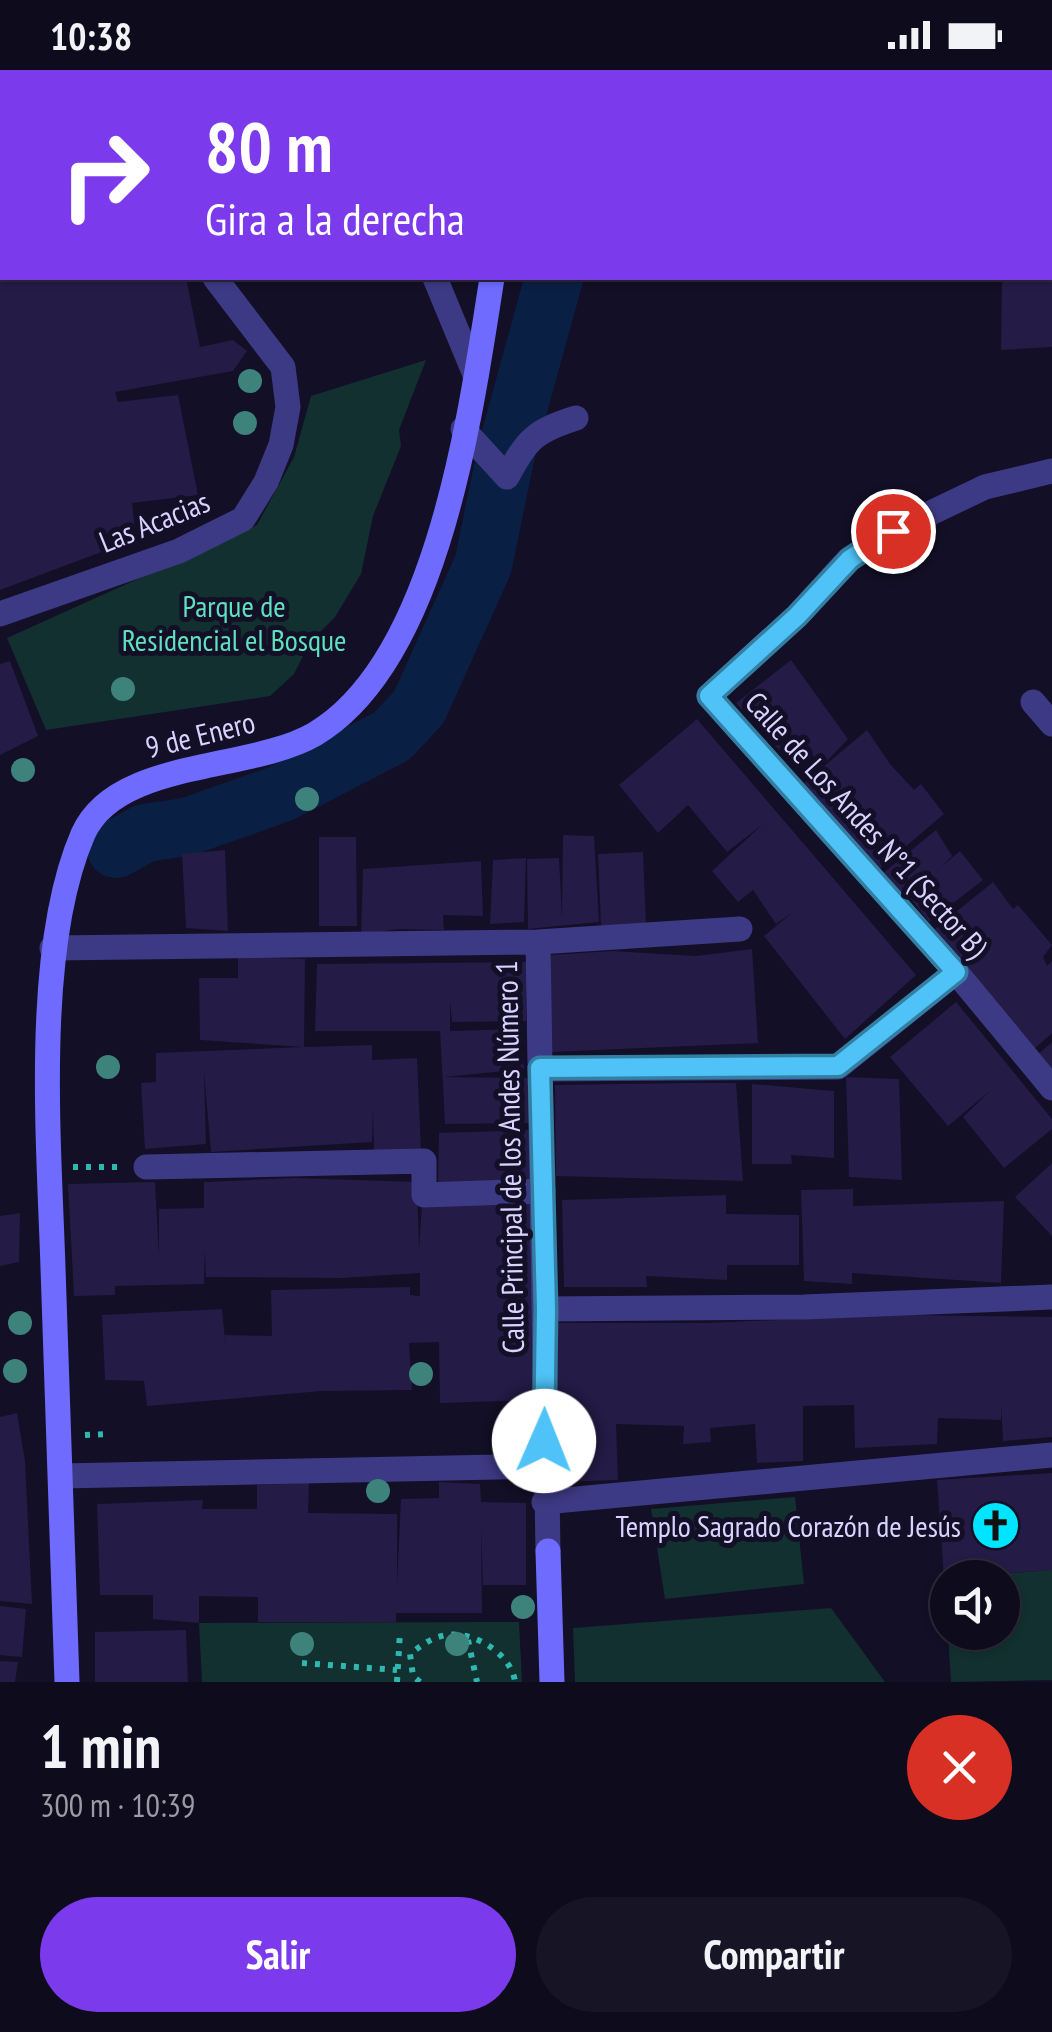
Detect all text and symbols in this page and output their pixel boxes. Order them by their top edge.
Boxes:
text: 10:38 [50,11,132,60]
text: 80 m [205,101,333,191]
icon: right [40,110,170,240]
text: Gira a la derecha [205,189,465,247]
street label: Las Acacias [93,481,215,561]
pin [851,489,936,574]
icon: arrive [866,504,921,559]
park label: Parque de Residencial el Bosque [122,586,346,659]
street label: Calle de Los Andes N°1 (Sector B) [737,683,997,965]
street label: 9 de Enero [141,702,259,766]
street label: Calle Principal de los Andes Número 1 [486,960,532,1354]
position arrow [492,1389,596,1493]
church icon: Templo Sagrado Corazón de Jesús [970,1499,1022,1551]
place label: Templo Sagrado Corazón de Jesús [615,1506,961,1545]
map controls [930,1560,1020,1650]
button: sound [930,1560,1020,1650]
text: 1 min [40,1707,161,1785]
button: close [907,1715,1012,1820]
text: 300 m · 10:39 [40,1784,195,1826]
button: Salir [40,1897,516,2012]
button: Compartir [536,1897,1012,2012]

